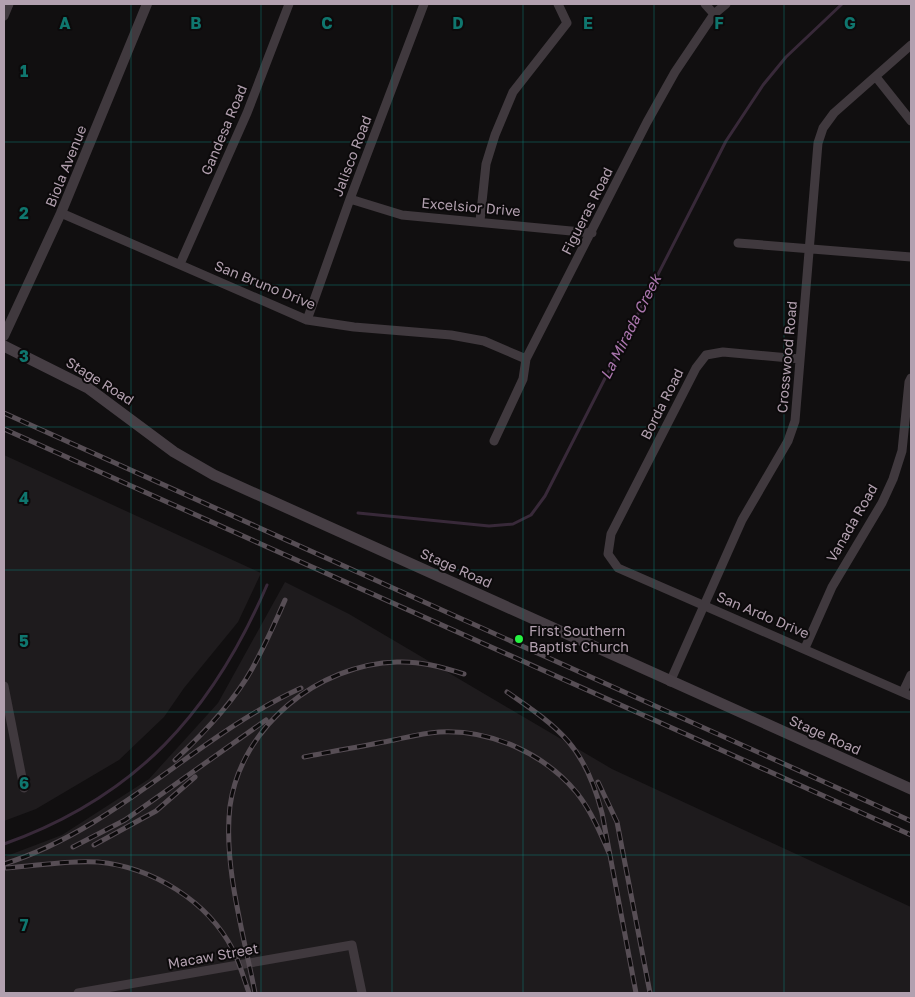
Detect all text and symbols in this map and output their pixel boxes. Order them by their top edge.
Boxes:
text: A [59,13,71,33]
text: B [190,13,202,33]
text: C [321,13,333,33]
text: D [452,13,464,33]
text: E [583,13,593,33]
text: F [714,13,724,33]
text: G [844,13,856,33]
text: 1 [20,61,28,81]
street label: Gandesa Road [197,82,250,177]
street label: Jalisco Road [328,113,375,199]
street label: Biola Avenue [41,122,90,209]
street label: Figueras Road [557,164,616,257]
street label: Excelsior Drive [421,194,521,219]
text: 2 [19,203,29,223]
street label: San Bruno Drive [212,257,318,313]
water label: La Mirada Creek [596,270,665,382]
street label: Crosswood Road [773,300,800,414]
text: 3 [19,346,29,366]
street label: Stage Road [63,353,137,408]
street label: Borda Road [636,365,687,442]
street label: Vanada Road [822,481,881,565]
text: 4 [19,488,29,508]
street label: Stage Road [418,544,495,591]
street label: San Ardo Drive [714,587,812,642]
place label: First Southern Baptist Church [529,622,629,655]
text: 5 [19,631,29,651]
marker: First Southern Baptist Church [513,633,525,645]
street label: Stage Road [787,711,864,758]
text: 6 [19,773,29,793]
text: 7 [20,915,29,935]
street label: Macaw Street [166,939,260,972]

